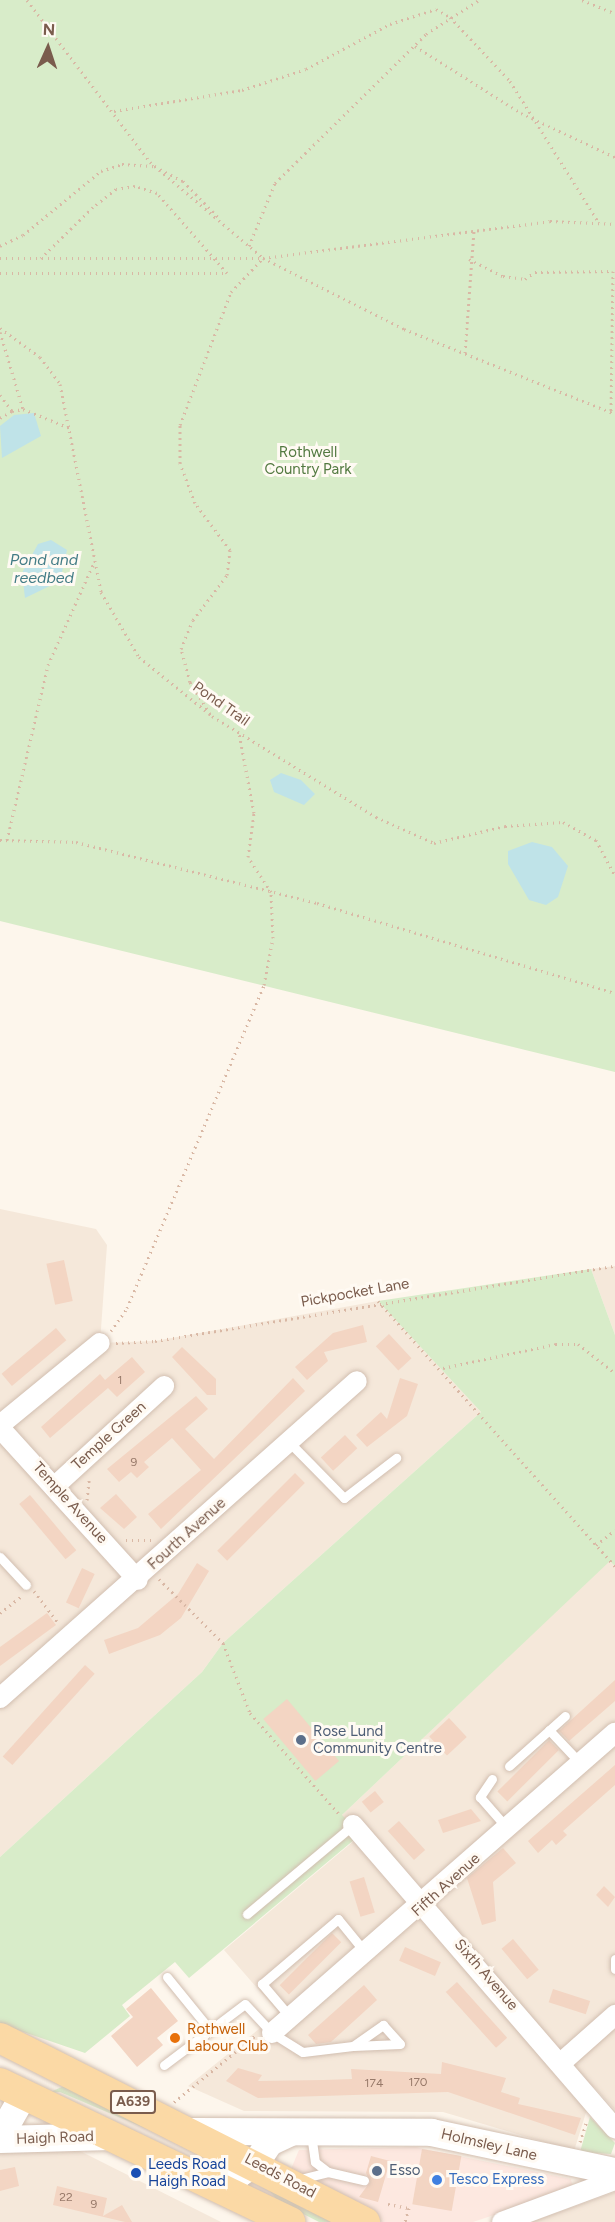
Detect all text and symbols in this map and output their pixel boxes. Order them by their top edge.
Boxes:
north arrow [18,18,78,78]
text: N [42,20,56,39]
park label: Rothwell Country Park [264,443,352,478]
water label: Pond and reedbed [10,550,78,588]
street label: Pond Trail [189,678,253,730]
street label: Pickpocket Lane [299,1275,411,1311]
house number: 1 [118,1374,122,1388]
street label: Temple Green [68,1398,150,1474]
house number: 9 [131,1456,137,1470]
street label: Temple Avenue [29,1459,111,1547]
street label: Fourth Avenue [144,1494,230,1574]
place label: Rose Lund Community Centre [313,1722,442,1757]
marker: Rose Lund Community Centre [294,1733,308,1747]
street label: Fifth Avenue [408,1850,484,1920]
street label: Sixth Avenue [450,1936,522,2014]
place label: Rothwell Labour Club [187,2020,268,2055]
marker: Rothwell Labour Club [168,2031,182,2045]
house number: 170 [408,2076,428,2090]
house number: 174 [365,2077,383,2091]
road number: A639 [109,2091,157,2113]
street label: Holmsley Lane [439,2125,539,2165]
street label: Haigh Road [16,2128,94,2148]
street label: Leeds Road [241,2150,319,2202]
place label: Leeds Road Haigh Road [148,2155,226,2190]
place label: Esso [389,2162,421,2180]
marker: Esso [370,2164,384,2178]
marker: Leeds Road Haigh Road [129,2166,143,2180]
place label: Tesco Express [449,2171,544,2189]
marker: Tesco Express [430,2173,444,2187]
house number: 22 [59,2191,73,2205]
house number: 9 [91,2198,97,2212]

